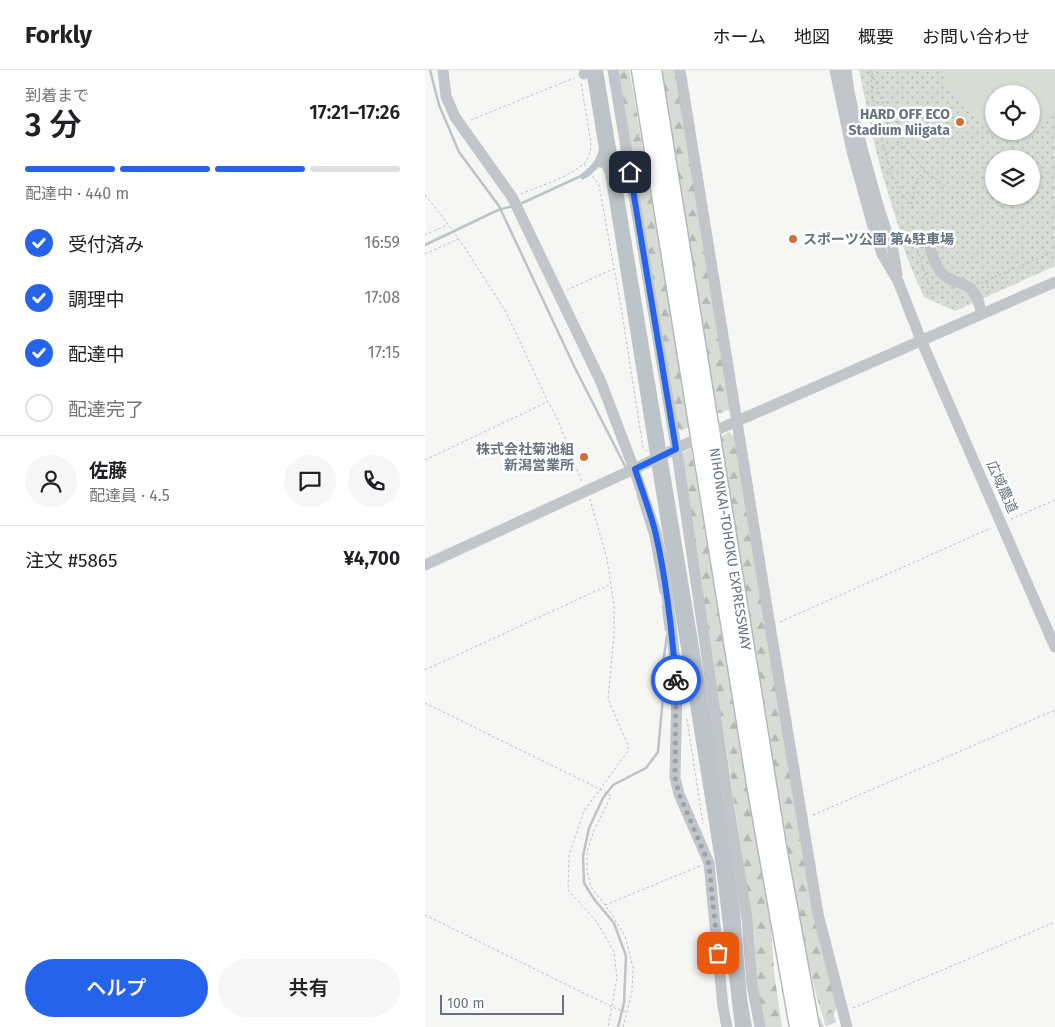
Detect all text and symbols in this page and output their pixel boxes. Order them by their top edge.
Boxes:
text: Forkly [25,21,92,49]
text: ホーム [713,26,766,48]
text: 地図 [794,26,830,48]
text: 概要 [858,26,894,48]
text: お問い合わせ [922,26,1030,48]
map controls [985,85,1040,205]
button: locate [985,85,1040,140]
text: 到着まで [25,86,89,105]
text: 17:21–17:26 [309,101,400,124]
text: 3 分 [25,106,81,144]
place label: HARD OFF ECO Stadium Niigata [848,106,950,139]
marker: HARD OFF ECO Stadium Niigata [954,116,966,128]
button: layers [985,150,1040,205]
pin [609,151,651,193]
icon: home [616,158,644,186]
text: 配達中 · 440 m [25,184,129,203]
icon: check [25,229,53,257]
place label: スポーツ公園 第4駐車場 [803,231,954,248]
text: 受付済み [68,233,144,256]
text: 16:59 [364,233,400,252]
marker: スポーツ公園 第4駐車場 [787,233,799,245]
icon: check [25,284,53,312]
text: 調理中 [68,288,125,311]
text: 17:08 [364,288,400,307]
icon: check [25,339,53,367]
text: 配達中 [68,343,125,366]
text: 17:15 [368,343,400,362]
text: 配達完了 [68,398,144,421]
place label: 株式会社菊池組 新潟営業所 [476,441,574,474]
street label: NIHONKAI-TOHOKU EXPRESSWAY [706,446,754,652]
marker: 株式会社菊池組 新潟営業所 [578,451,590,463]
button: person [25,455,77,507]
button: chat [284,455,336,507]
button: phone [348,455,400,507]
street label: 広域農道 [983,458,1021,516]
text: 佐藤 [89,459,127,482]
text: 配達員 · 4.5 [89,486,170,505]
text: ¥4,700 [343,547,400,570]
text: 注文 #5865 [25,549,117,572]
courier [651,655,701,705]
icon: bike [662,666,690,694]
pin [697,932,739,974]
icon: bag [704,939,732,967]
button: ヘルプ [25,959,208,1017]
button: 共有 [218,959,400,1017]
scale bar [440,992,564,1015]
text: 100 m [447,995,484,1012]

